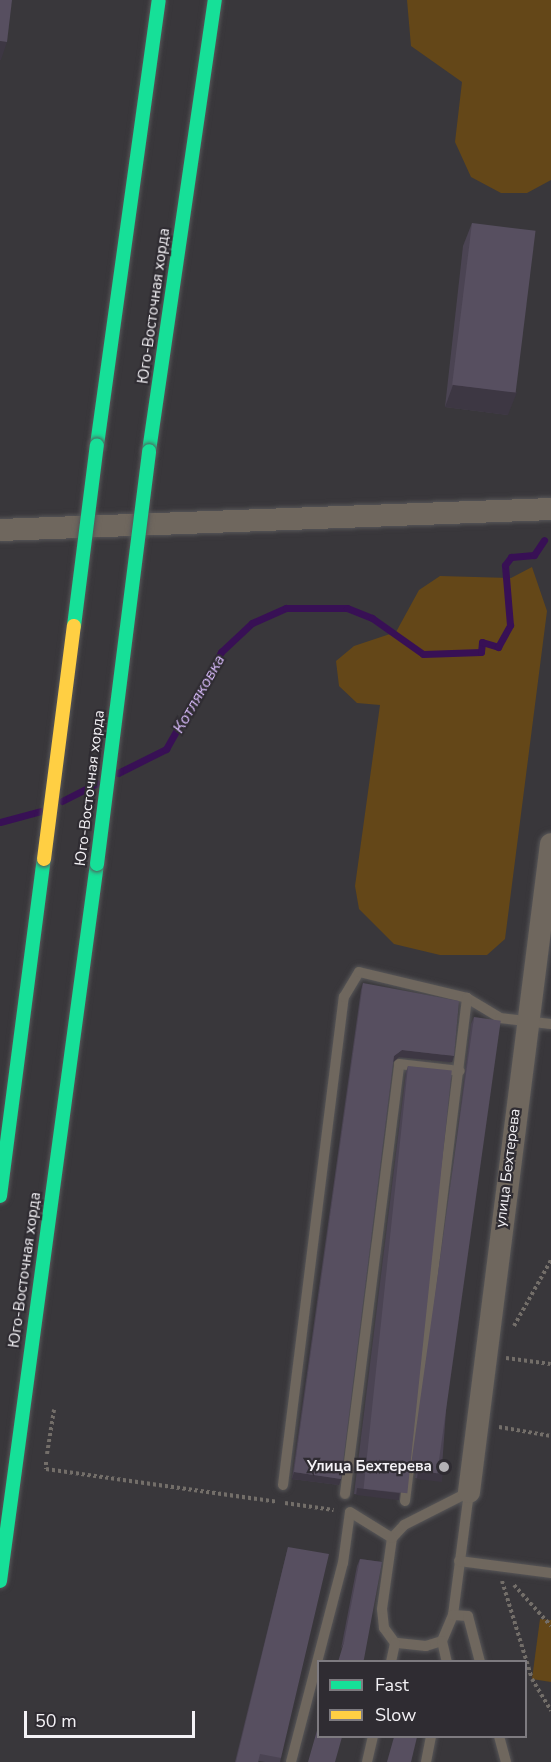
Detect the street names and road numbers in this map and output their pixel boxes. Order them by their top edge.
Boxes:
street label: Юго-Восточная хорда [134,227,174,385]
street label: Юго-Восточная хорда [72,709,108,867]
street label: улица Бехтерева [492,1108,524,1228]
street label: Юго-Восточная хорда [5,1191,45,1349]

